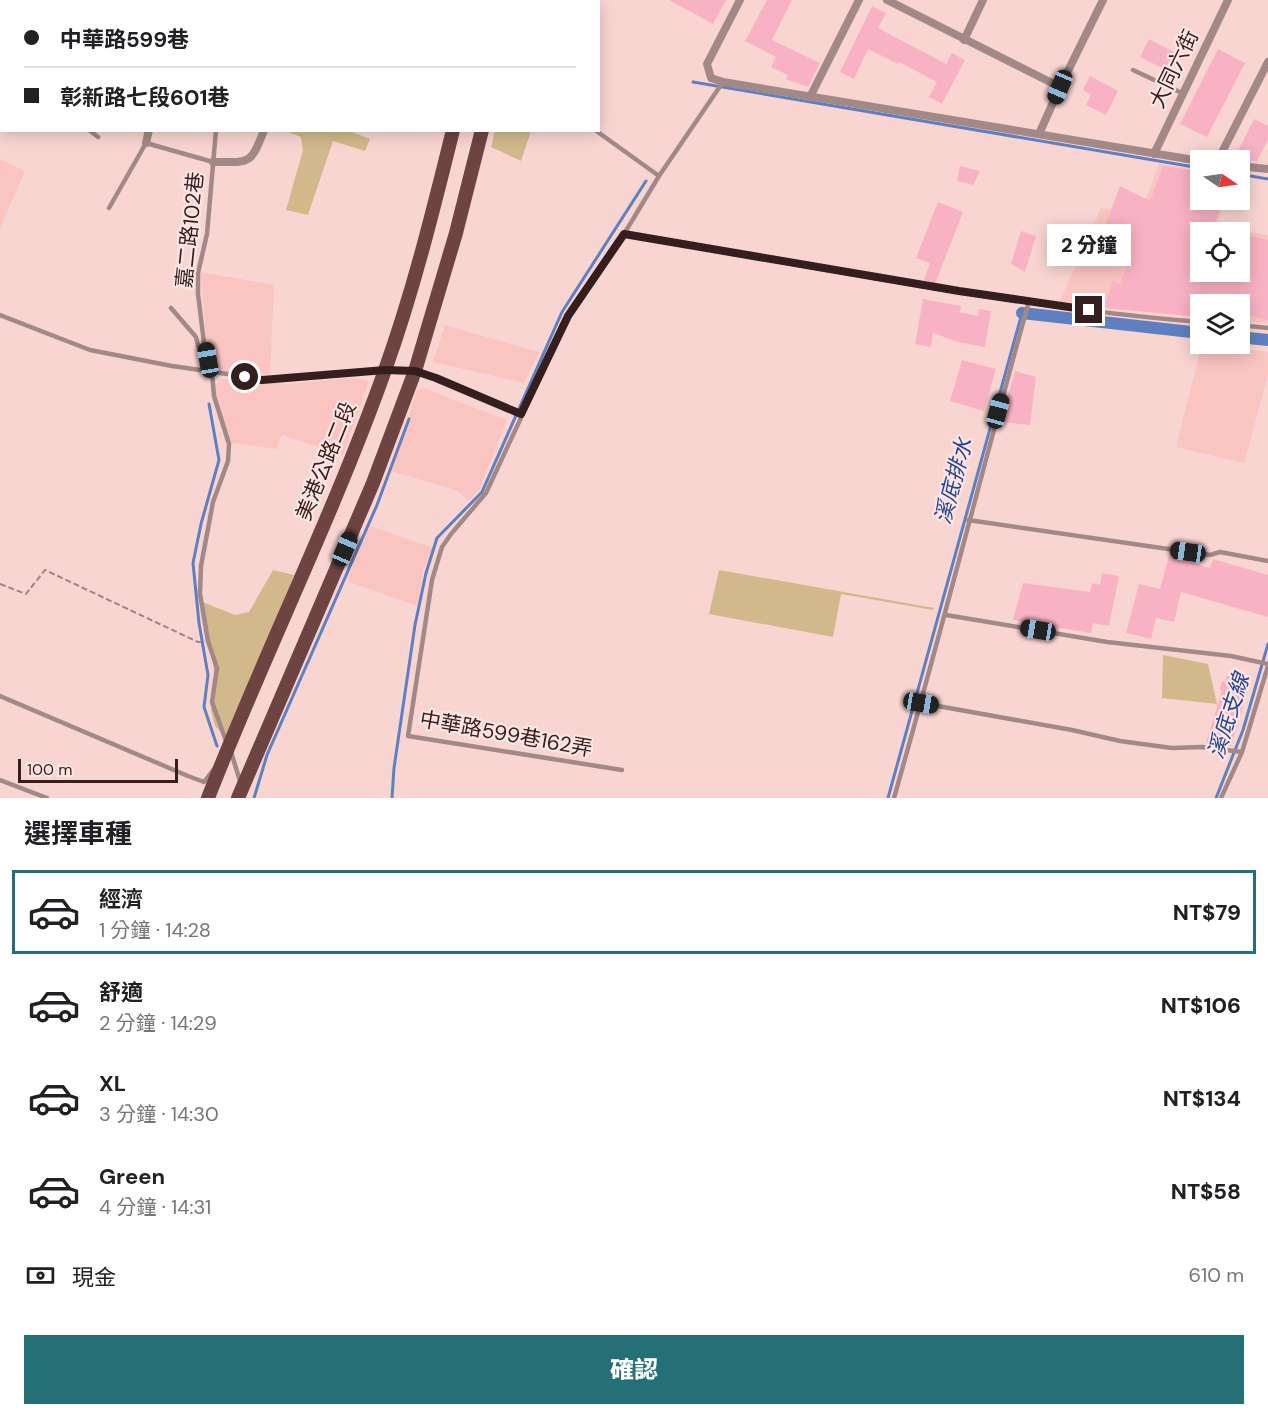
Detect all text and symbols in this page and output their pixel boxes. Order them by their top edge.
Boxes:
text: 中華路599巷 [60,25,189,54]
street label: 大同六街 [1143,25,1205,113]
car [1045,67,1075,107]
text: 彰新路七段601巷 [60,83,229,112]
north arrow [1190,150,1250,210]
map controls [1190,150,1250,354]
street label: 嘉二路102巷 [170,170,210,290]
button: locate [1190,222,1250,282]
callout: 2 分鐘 [1047,223,1131,265]
text: 2 分鐘 [1061,232,1117,258]
button: layers [1190,294,1250,354]
route end [1075,296,1102,323]
car [196,341,220,379]
route start [231,363,258,390]
car [985,391,1011,431]
street label: 美港公路二段 [289,397,363,525]
water label: 溪底排水 [928,434,979,527]
car [330,529,360,569]
car [1169,541,1207,563]
car [1019,618,1057,642]
water label: 溪底支線 [1201,667,1257,762]
car [902,691,940,715]
street label: 中華路599巷162弄 [417,705,595,763]
scale bar [18,756,178,784]
text: 100 m [27,759,72,780]
text: 選擇車種 [24,816,132,851]
icon: car [27,885,81,939]
text: 經濟 [99,885,143,914]
text: NT$79 [1173,898,1241,927]
text: 1 分鐘 · 14:28 [99,917,211,943]
icon: car [27,978,81,1032]
text: 舒適 [99,978,143,1007]
text: NT$106 [1161,991,1241,1020]
text: 2 分鐘 · 14:29 [99,1010,217,1036]
text: XL [99,1069,126,1098]
icon: car [27,1071,81,1125]
text: NT$134 [1163,1084,1241,1113]
text: 3 分鐘 · 14:30 [99,1101,219,1127]
text: Green [99,1162,165,1191]
icon: car [27,1164,81,1218]
text: NT$58 [1171,1177,1241,1206]
text: 4 分鐘 · 14:31 [99,1194,211,1220]
icon: cash [24,1259,57,1292]
text: 610 m [1188,1262,1244,1288]
text: 現金 [72,1263,116,1292]
button: 確認 [24,1335,1244,1404]

